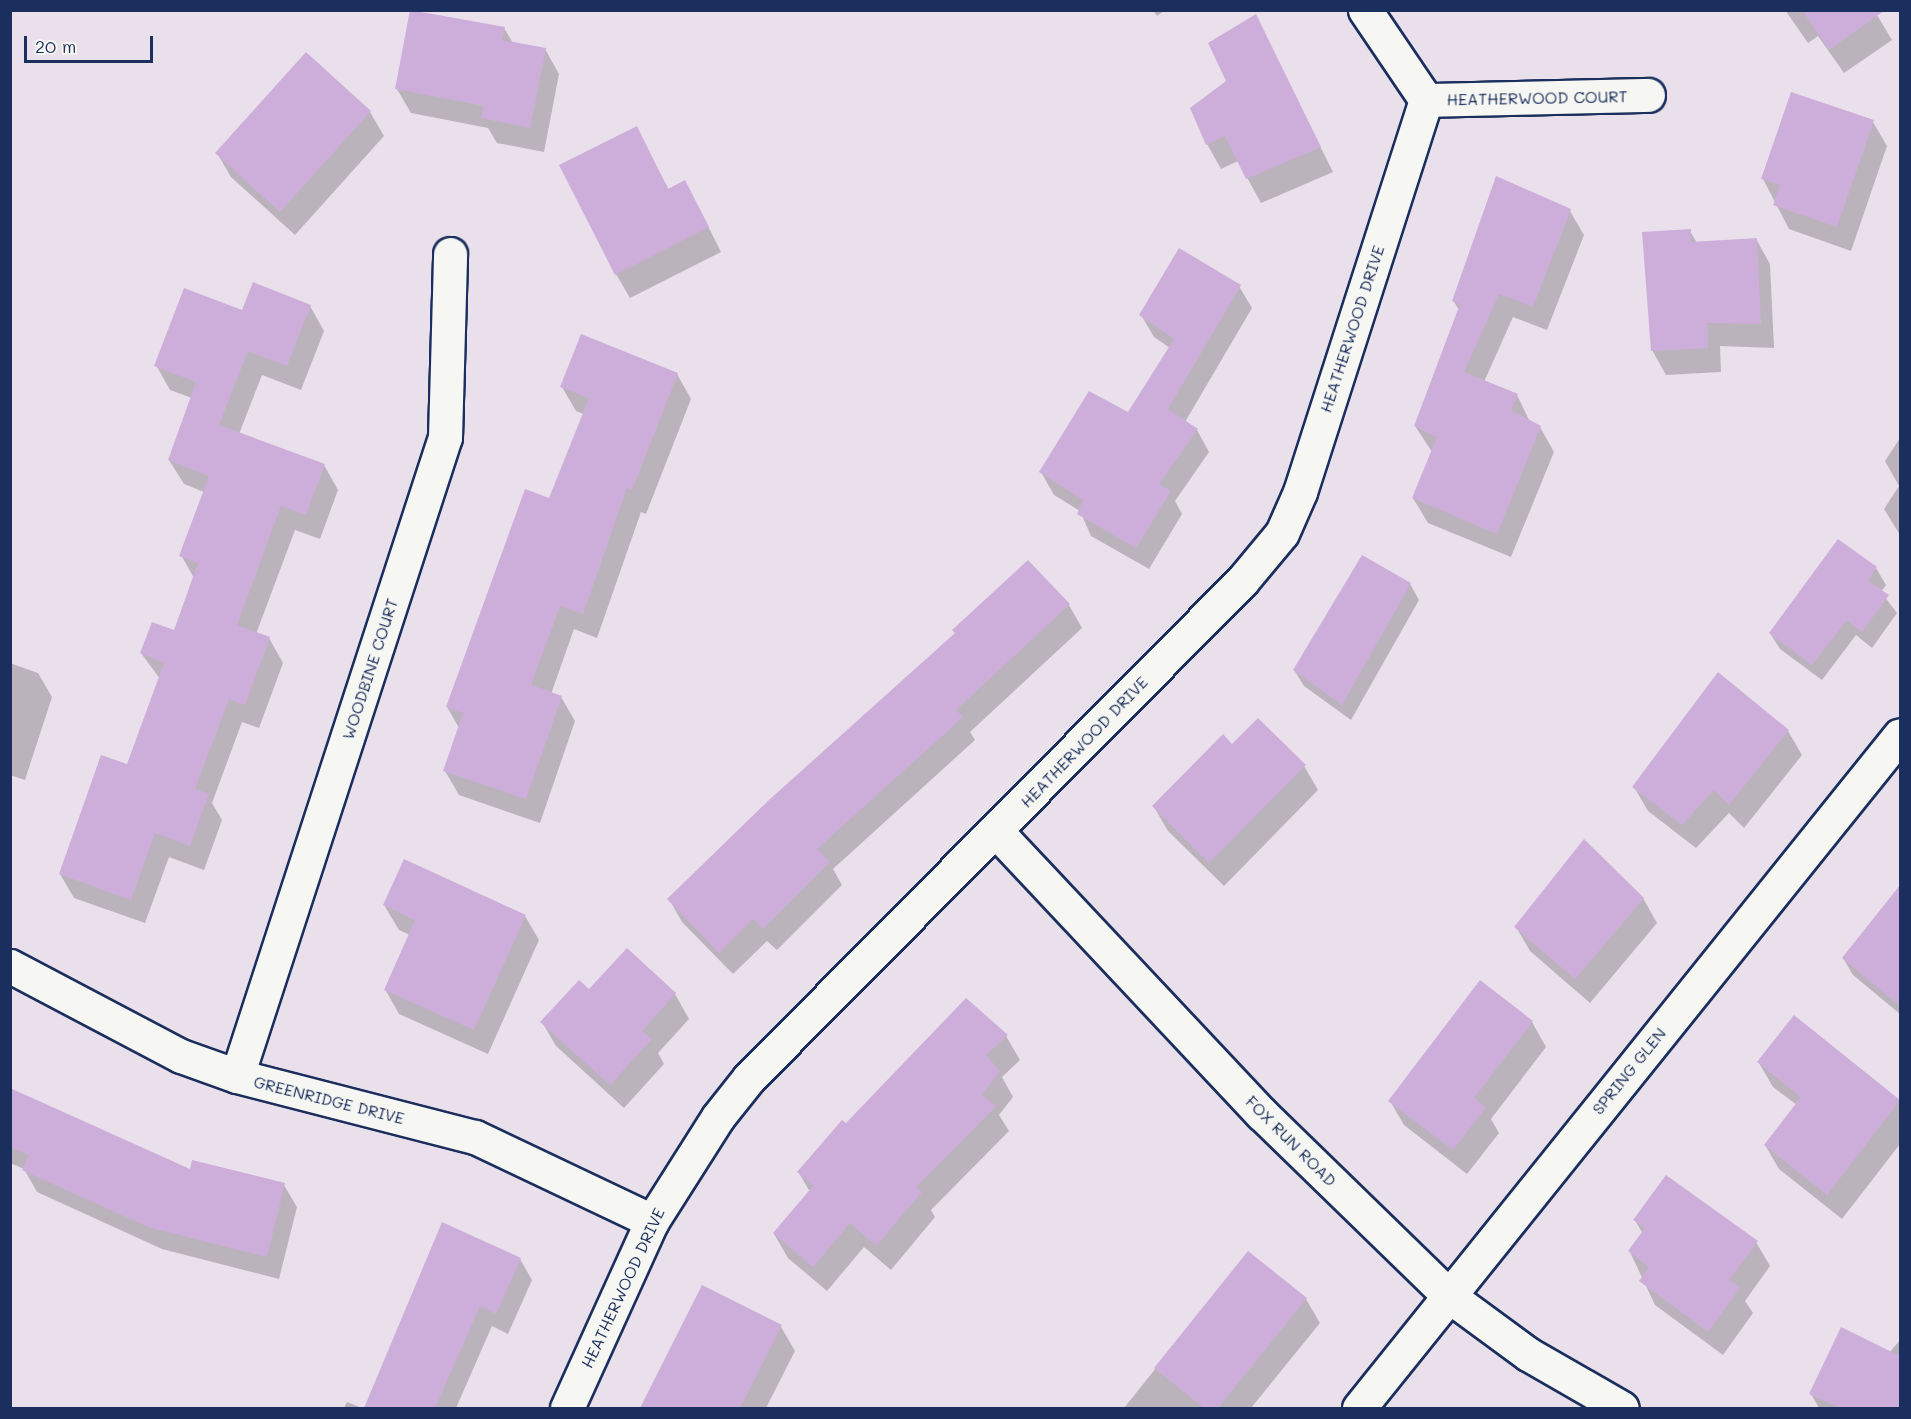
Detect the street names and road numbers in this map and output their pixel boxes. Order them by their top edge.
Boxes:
street label: HEATHERWOOD COURT [1446,87,1628,109]
street label: HEATHERWOOD DRIVE [1316,243,1388,415]
street label: WOODBINE COURT [338,596,402,742]
street label: HEATHERWOOD DRIVE [1016,673,1152,811]
street label: SPRING GLEN [1588,1024,1670,1118]
street label: GREENRIDGE DRIVE [252,1072,406,1128]
street label: FOX RUN ROAD [1242,1092,1340,1190]
street label: HEATHERWOOD DRIVE [577,1205,669,1371]

